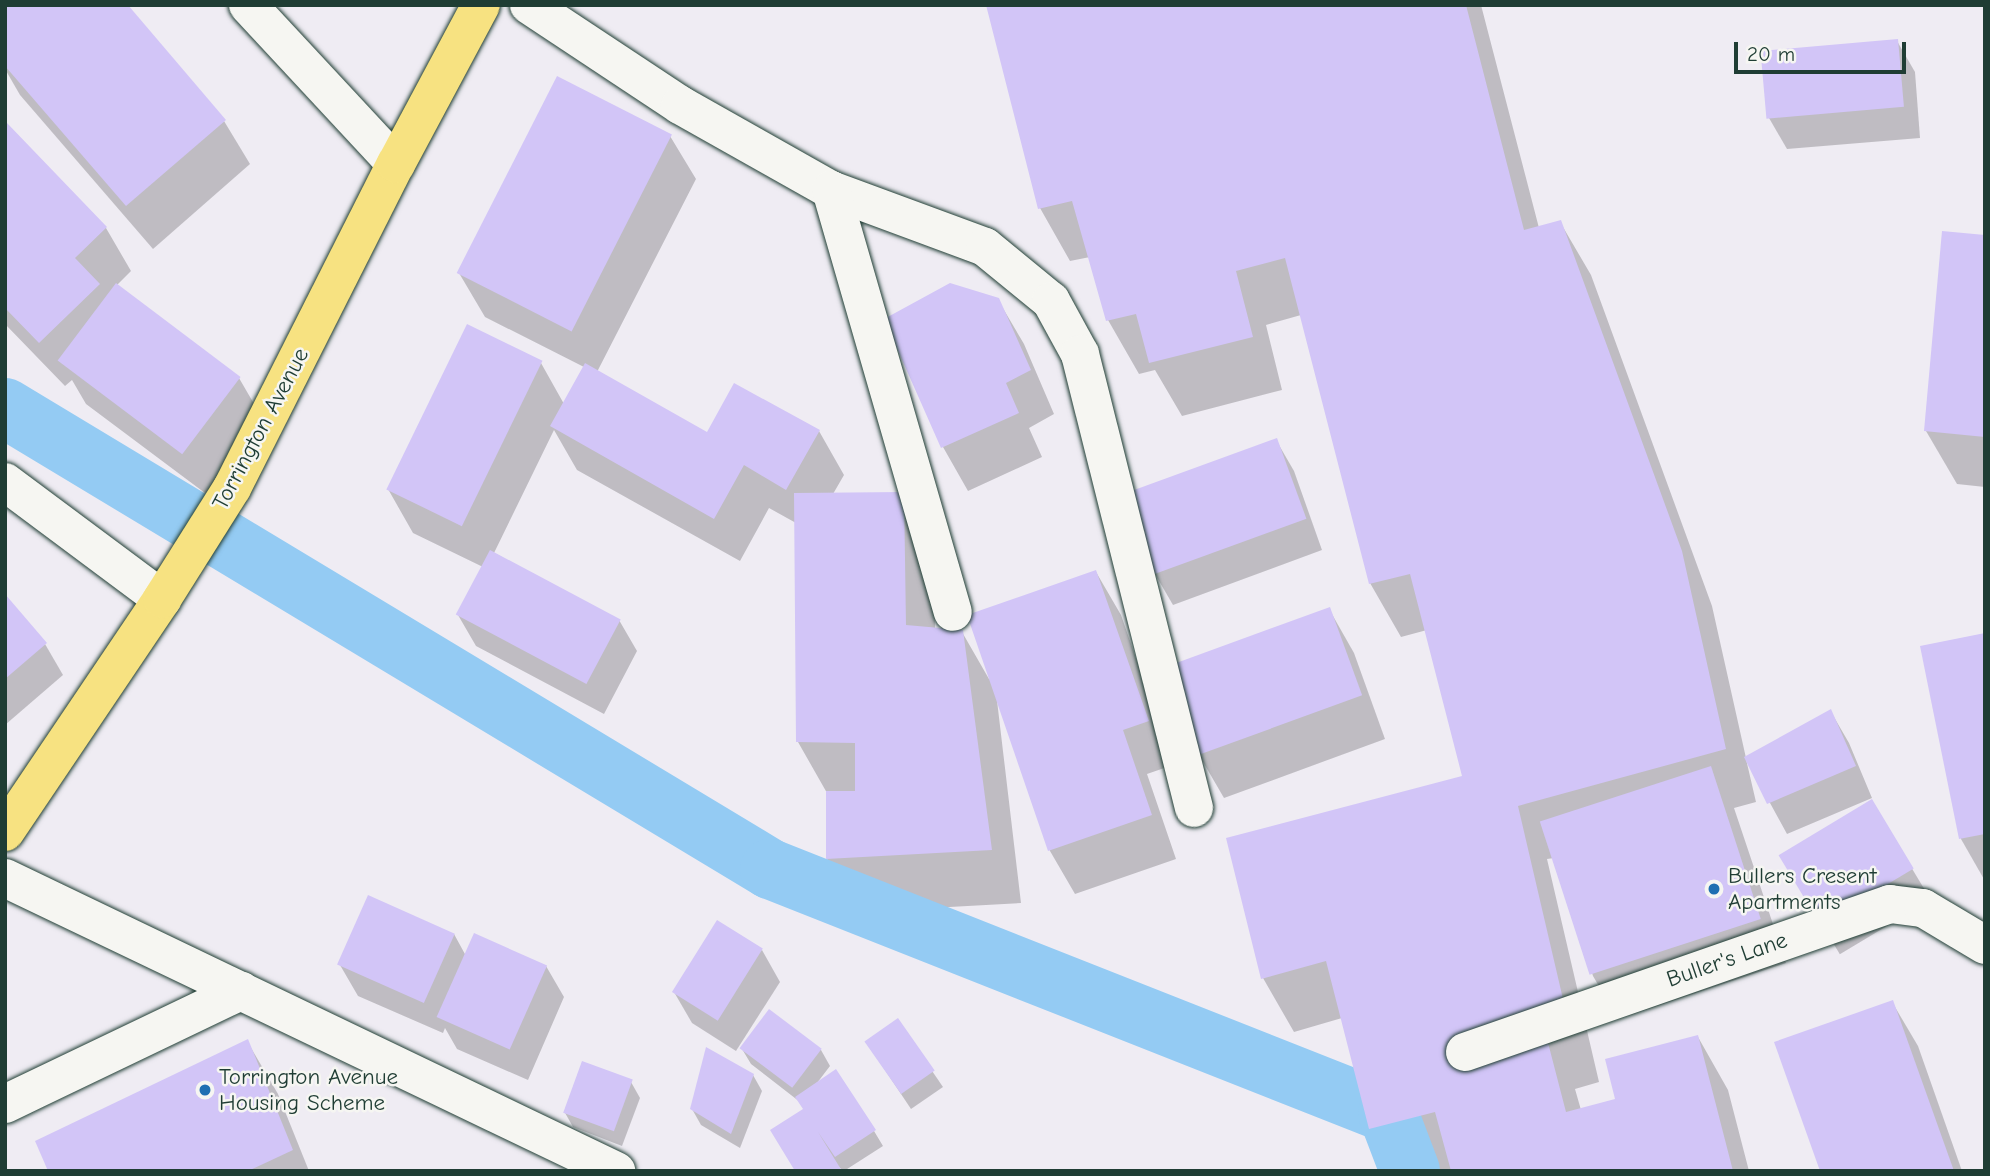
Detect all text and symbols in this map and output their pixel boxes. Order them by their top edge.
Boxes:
scale bar [1738,28,1910,72]
text: 20 m [1747,42,1795,66]
street label: Torrington Avenue [207,344,315,514]
place label: Bullers Cresent Apartments [1728,862,1877,916]
marker: Bullers Cresent Apartments [1706,881,1722,897]
street label: Buller's Lane [1663,926,1791,994]
place label: Torrington Avenue Housing Scheme [219,1063,398,1117]
marker: Torrington Avenue Housing Scheme [197,1082,213,1098]

